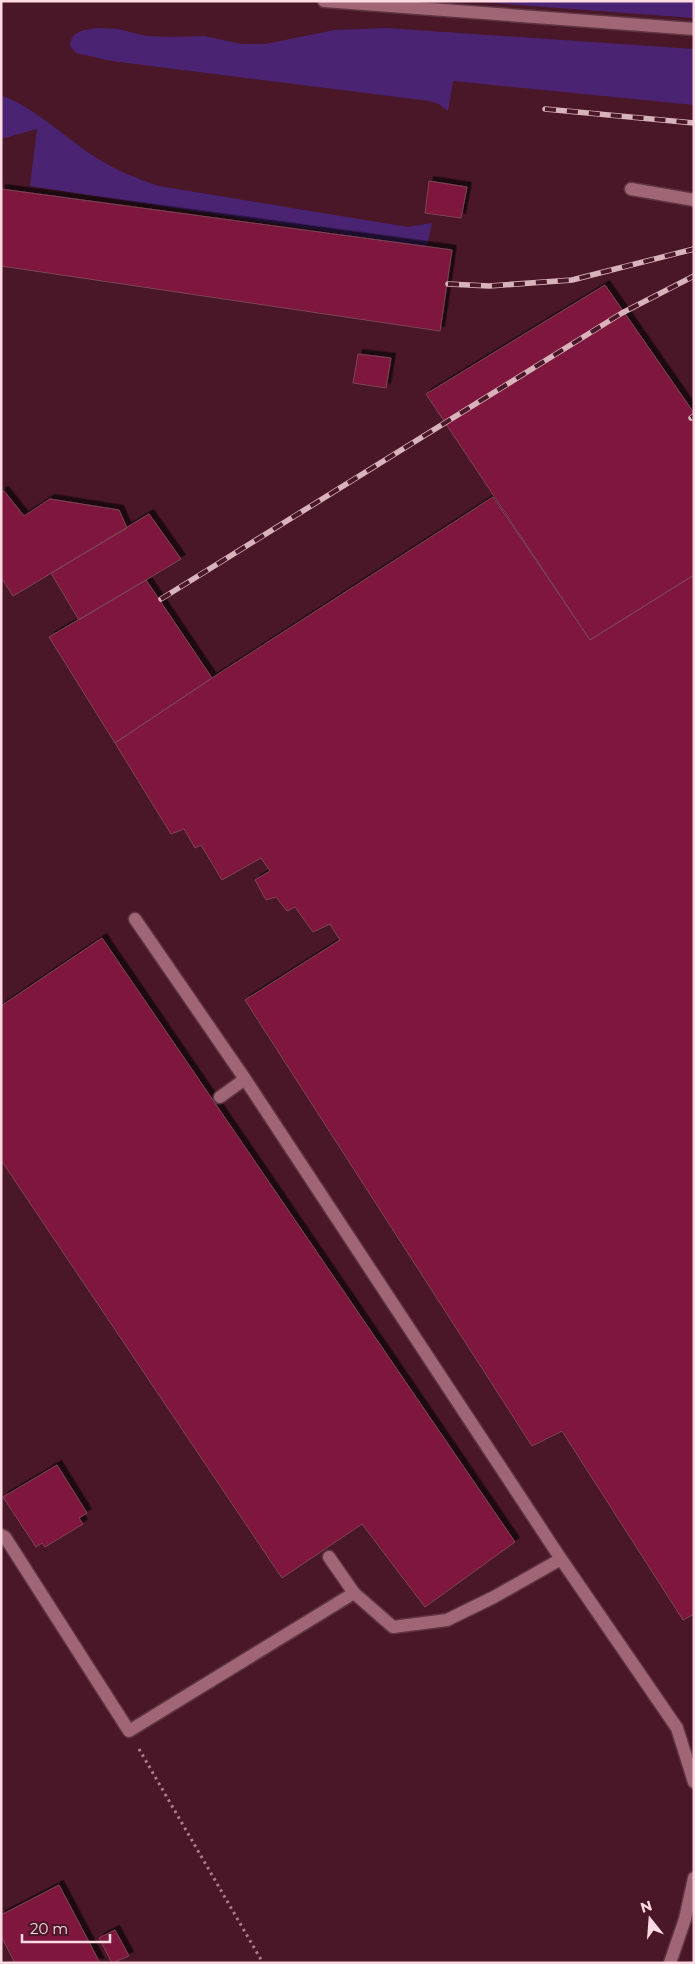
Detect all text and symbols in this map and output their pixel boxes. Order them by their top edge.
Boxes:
north arrow [625,1894,675,1944]
text: N [638,1896,654,1917]
scale bar [22,1912,110,1944]
text: 20 m [30,1919,68,1938]

